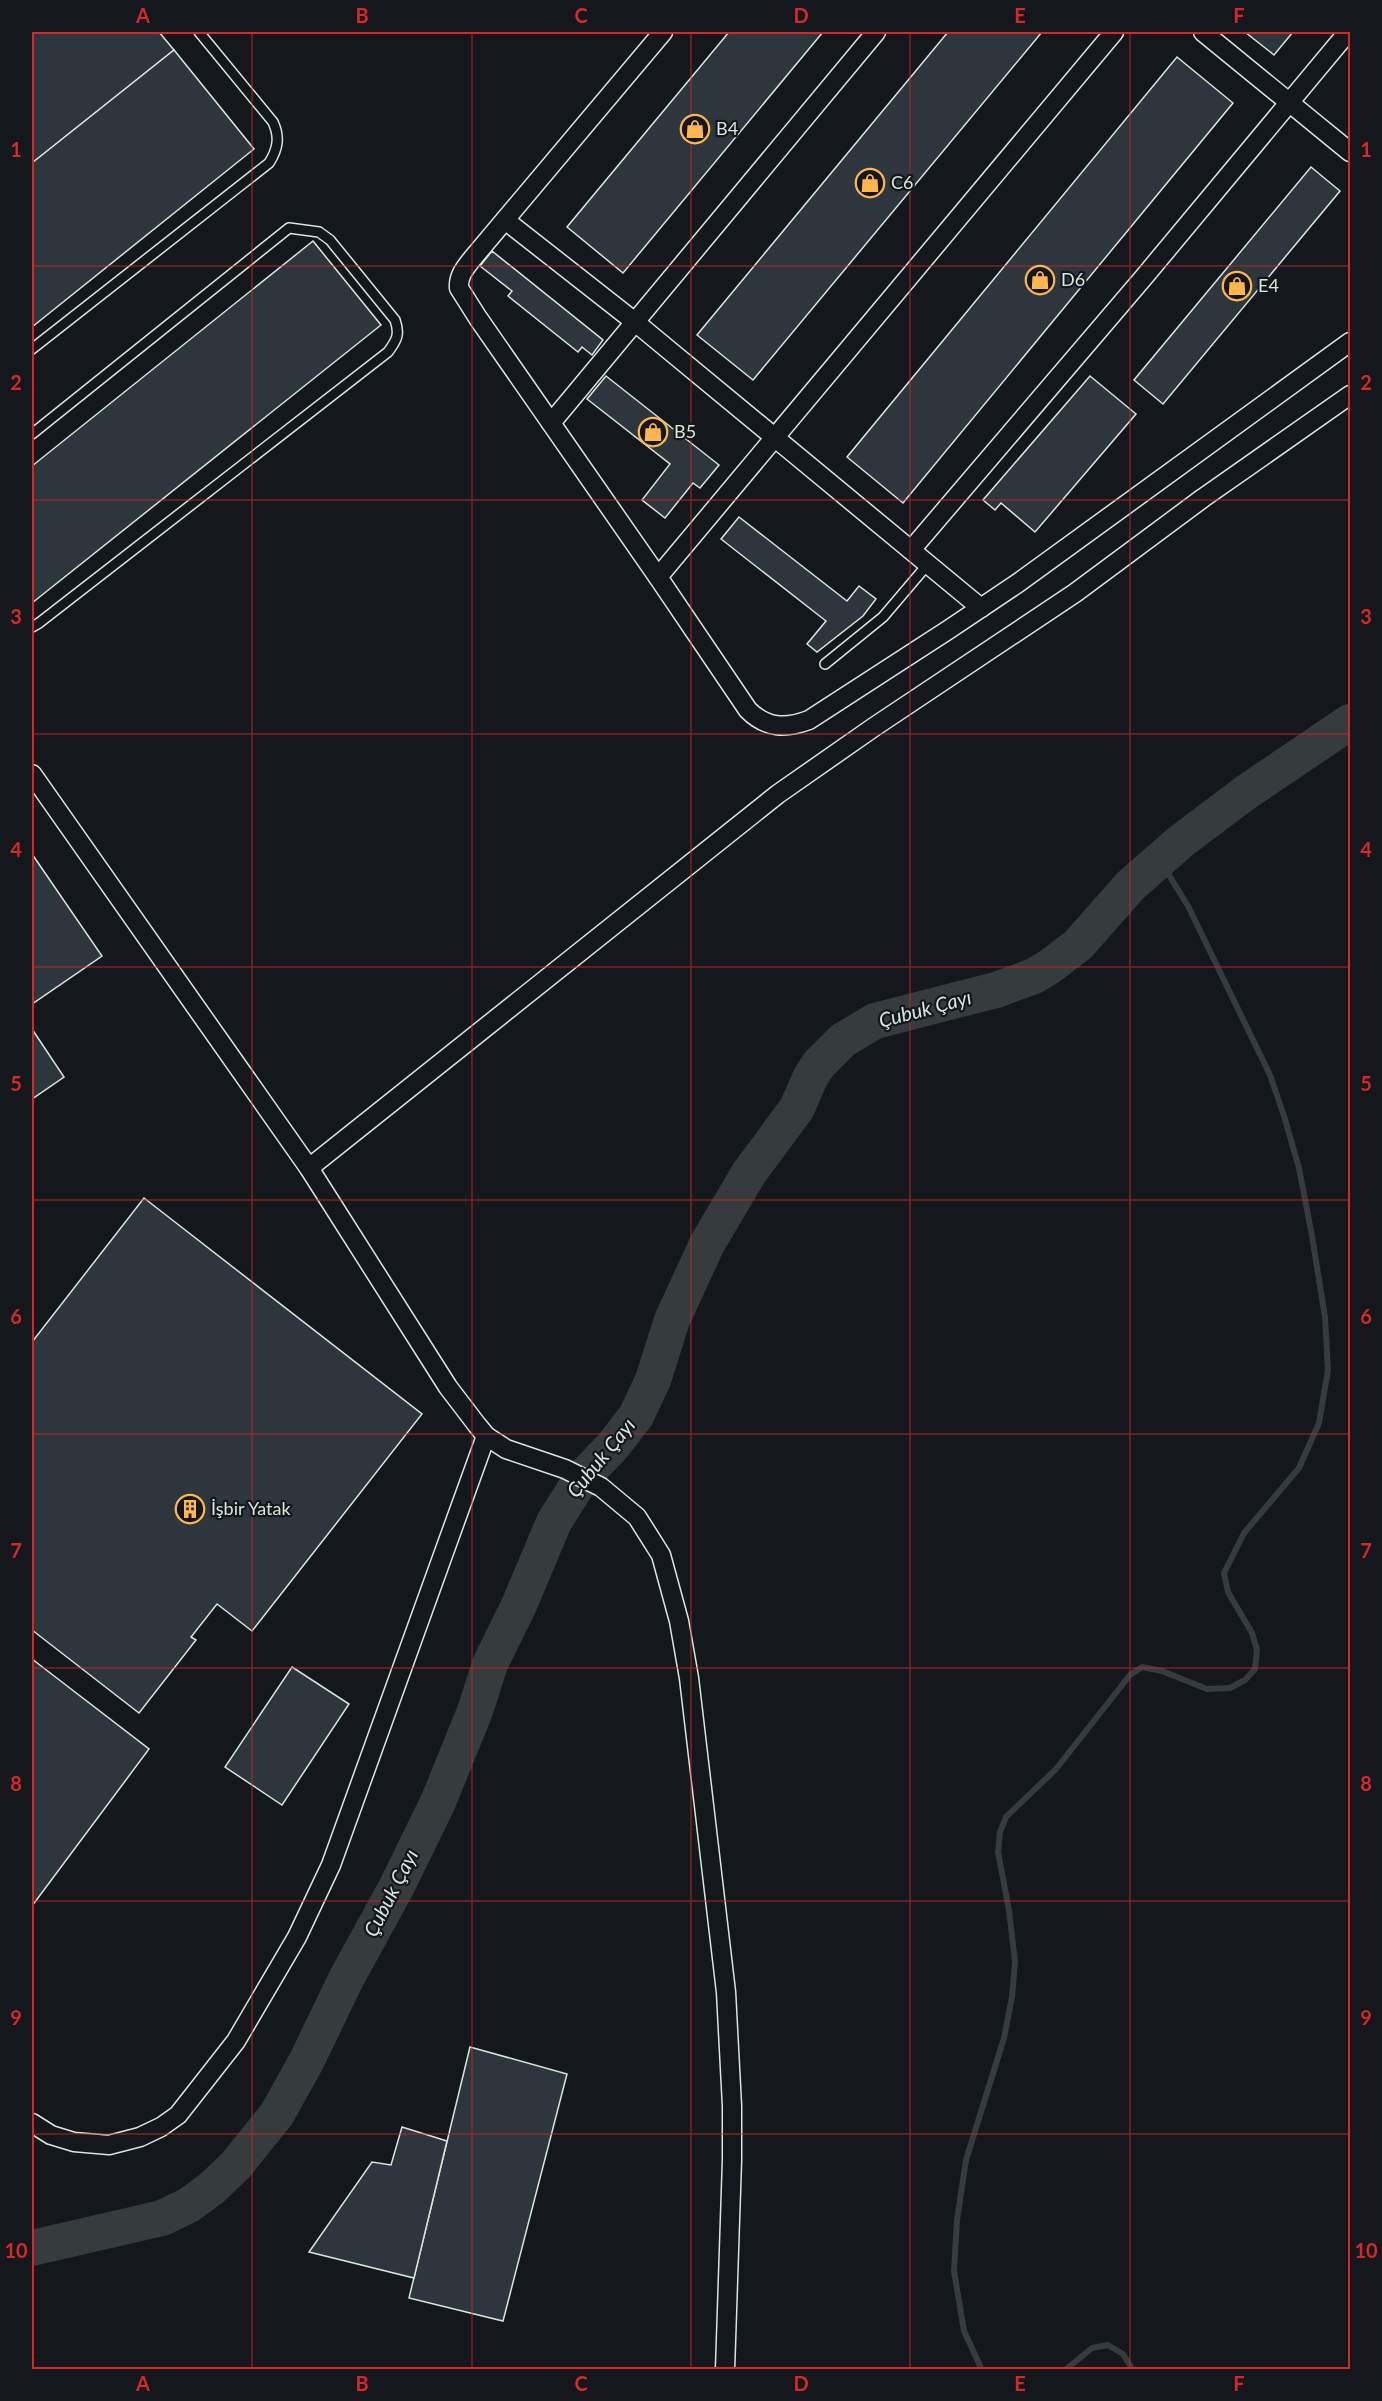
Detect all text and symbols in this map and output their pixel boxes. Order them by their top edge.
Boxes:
text: A [135,3,150,27]
text: B [355,3,369,27]
text: C [574,3,588,27]
text: D [793,3,809,27]
text: E [1014,3,1026,27]
text: F [1233,3,1245,27]
shop icon: B4 [679,113,711,145]
place label: B4 [716,117,738,139]
text: 1 [10,137,22,161]
text: 1 [1360,137,1372,161]
shop icon: C6 [854,167,886,199]
place label: C6 [891,171,913,193]
shop icon: D6 [1024,264,1056,296]
place label: D6 [1061,268,1085,290]
shop icon: E4 [1221,270,1253,302]
place label: E4 [1258,274,1279,296]
text: 2 [10,370,22,394]
text: 2 [1360,370,1372,394]
shop icon: B5 [637,416,669,448]
place label: B5 [674,420,696,442]
text: 3 [10,604,22,628]
text: 3 [1360,604,1372,628]
text: 4 [10,837,22,861]
text: 4 [1360,837,1372,861]
water label: Çubuk Çayı [876,984,974,1032]
text: 5 [10,1071,22,1095]
text: 5 [1360,1071,1372,1095]
text: 6 [10,1304,22,1328]
text: 6 [1360,1304,1372,1328]
water label: Çubuk Çayı [561,1413,639,1502]
building icon: İşbir Yatak [174,1493,206,1525]
place label: İşbir Yatak [211,1497,292,1519]
text: 7 [10,1538,22,1562]
text: 7 [1360,1538,1372,1562]
text: 8 [10,1771,22,1795]
text: 8 [1360,1771,1372,1795]
water label: Çubuk Çayı [358,1845,422,1940]
text: 9 [10,2005,22,2029]
text: 9 [1360,2005,1372,2029]
text: 10 [4,2238,28,2262]
text: 10 [1354,2238,1378,2262]
text: A [135,2371,150,2395]
text: B [355,2371,369,2395]
text: C [574,2371,588,2395]
text: D [793,2371,809,2395]
text: E [1014,2371,1026,2395]
text: F [1233,2371,1245,2395]

